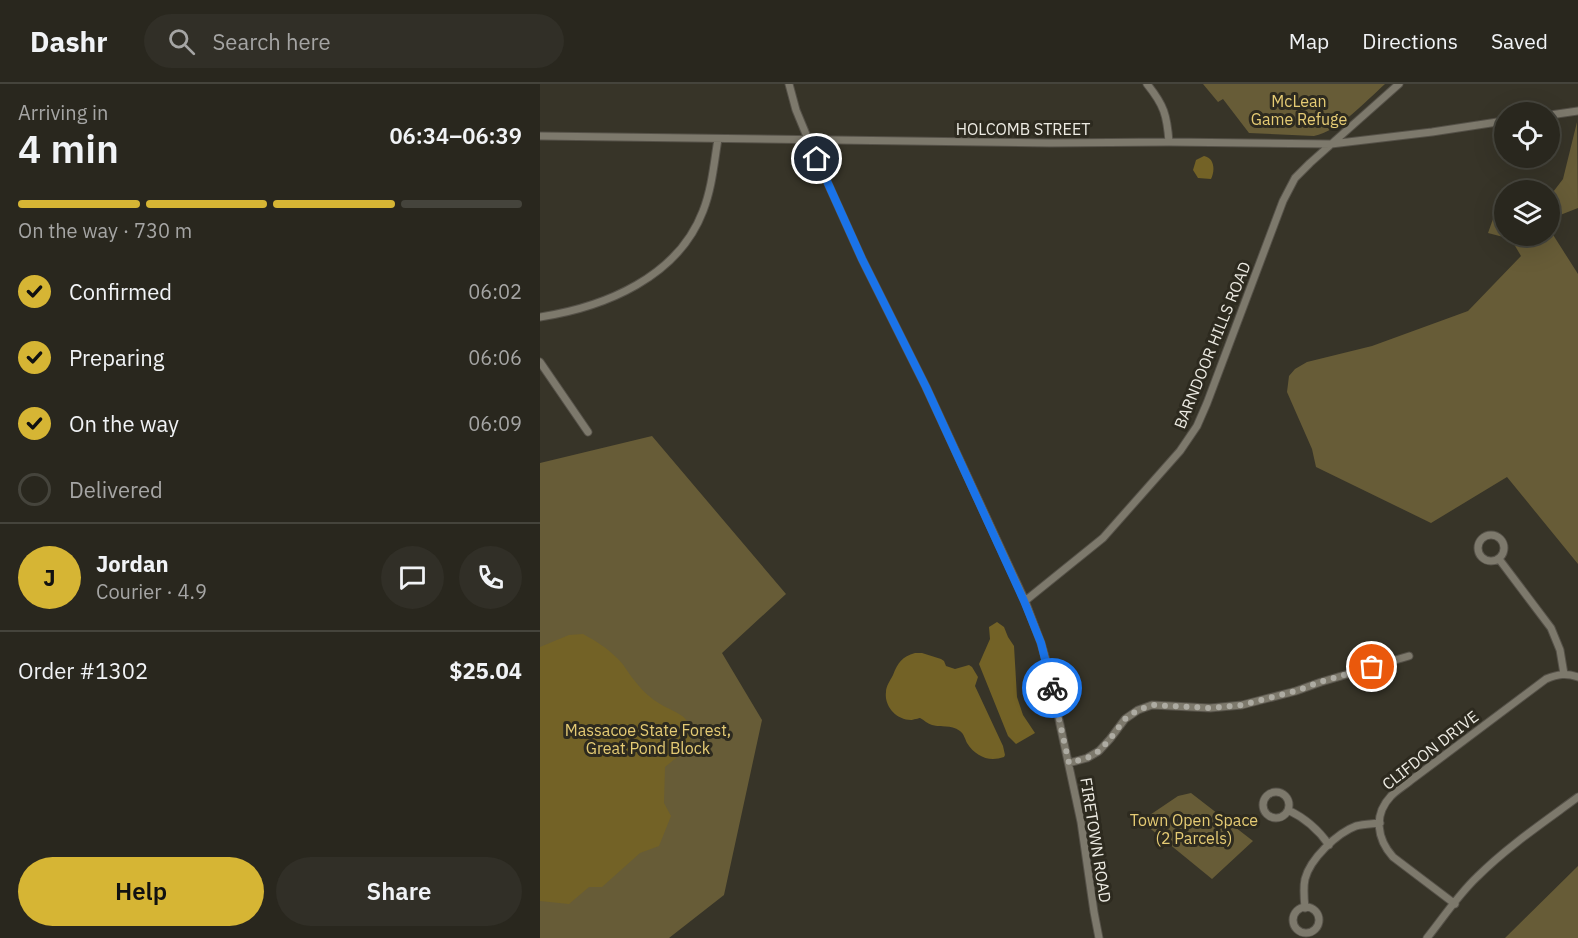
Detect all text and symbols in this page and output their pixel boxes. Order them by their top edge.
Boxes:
search box [144,14,564,68]
text: Dashr [30,23,108,60]
icon: search [165,25,198,58]
text: Search here [213,27,331,56]
text: Map [1289,27,1329,55]
text: Directions [1362,27,1458,55]
text: Saved [1491,27,1548,55]
park label: McLean Game Refuge [1251,91,1347,129]
text: Arriving in [18,99,108,126]
map controls [1494,102,1560,246]
button: locate [1494,102,1560,168]
street label: HOLCOMB STREET [956,119,1090,139]
text: 06:34–06:39 [389,121,522,150]
text: 4 min [18,123,119,174]
pin [791,133,842,184]
icon: home [800,142,833,175]
button: layers [1494,180,1560,246]
text: On the way · 730 m [18,217,192,244]
street label: BARNDOOR HILLS ROAD [1169,259,1255,431]
icon: check [18,275,51,308]
text: Confirmed [69,277,172,306]
text: 06:02 [468,278,522,305]
icon: check [18,341,51,374]
text: Preparing [69,343,164,372]
text: 06:06 [468,344,522,371]
icon: check [18,407,51,440]
text: On the way [69,409,179,438]
text: 06:09 [468,410,522,437]
text: Delivered [69,475,163,504]
button: chat [381,546,444,609]
button: phone [459,546,522,609]
text: Jordan [96,549,169,578]
text: J [43,563,56,592]
text: Courier · 4.9 [96,578,207,605]
pin [1346,641,1397,692]
icon: bag [1355,650,1388,683]
text: Order #1302 [18,656,148,685]
text: $25.04 [449,656,522,685]
courier [1022,658,1082,718]
icon: bike [1036,672,1069,705]
street label: CLIFDON DRIVE [1378,706,1482,794]
park label: Massacoe State Forest, Great Pond Block [565,720,731,758]
street label: FIRETOWN ROAD [1076,776,1116,904]
park label: Town Open Space (2 Parcels) [1130,810,1258,848]
button: Help [18,857,264,926]
button: Share [276,857,522,926]

